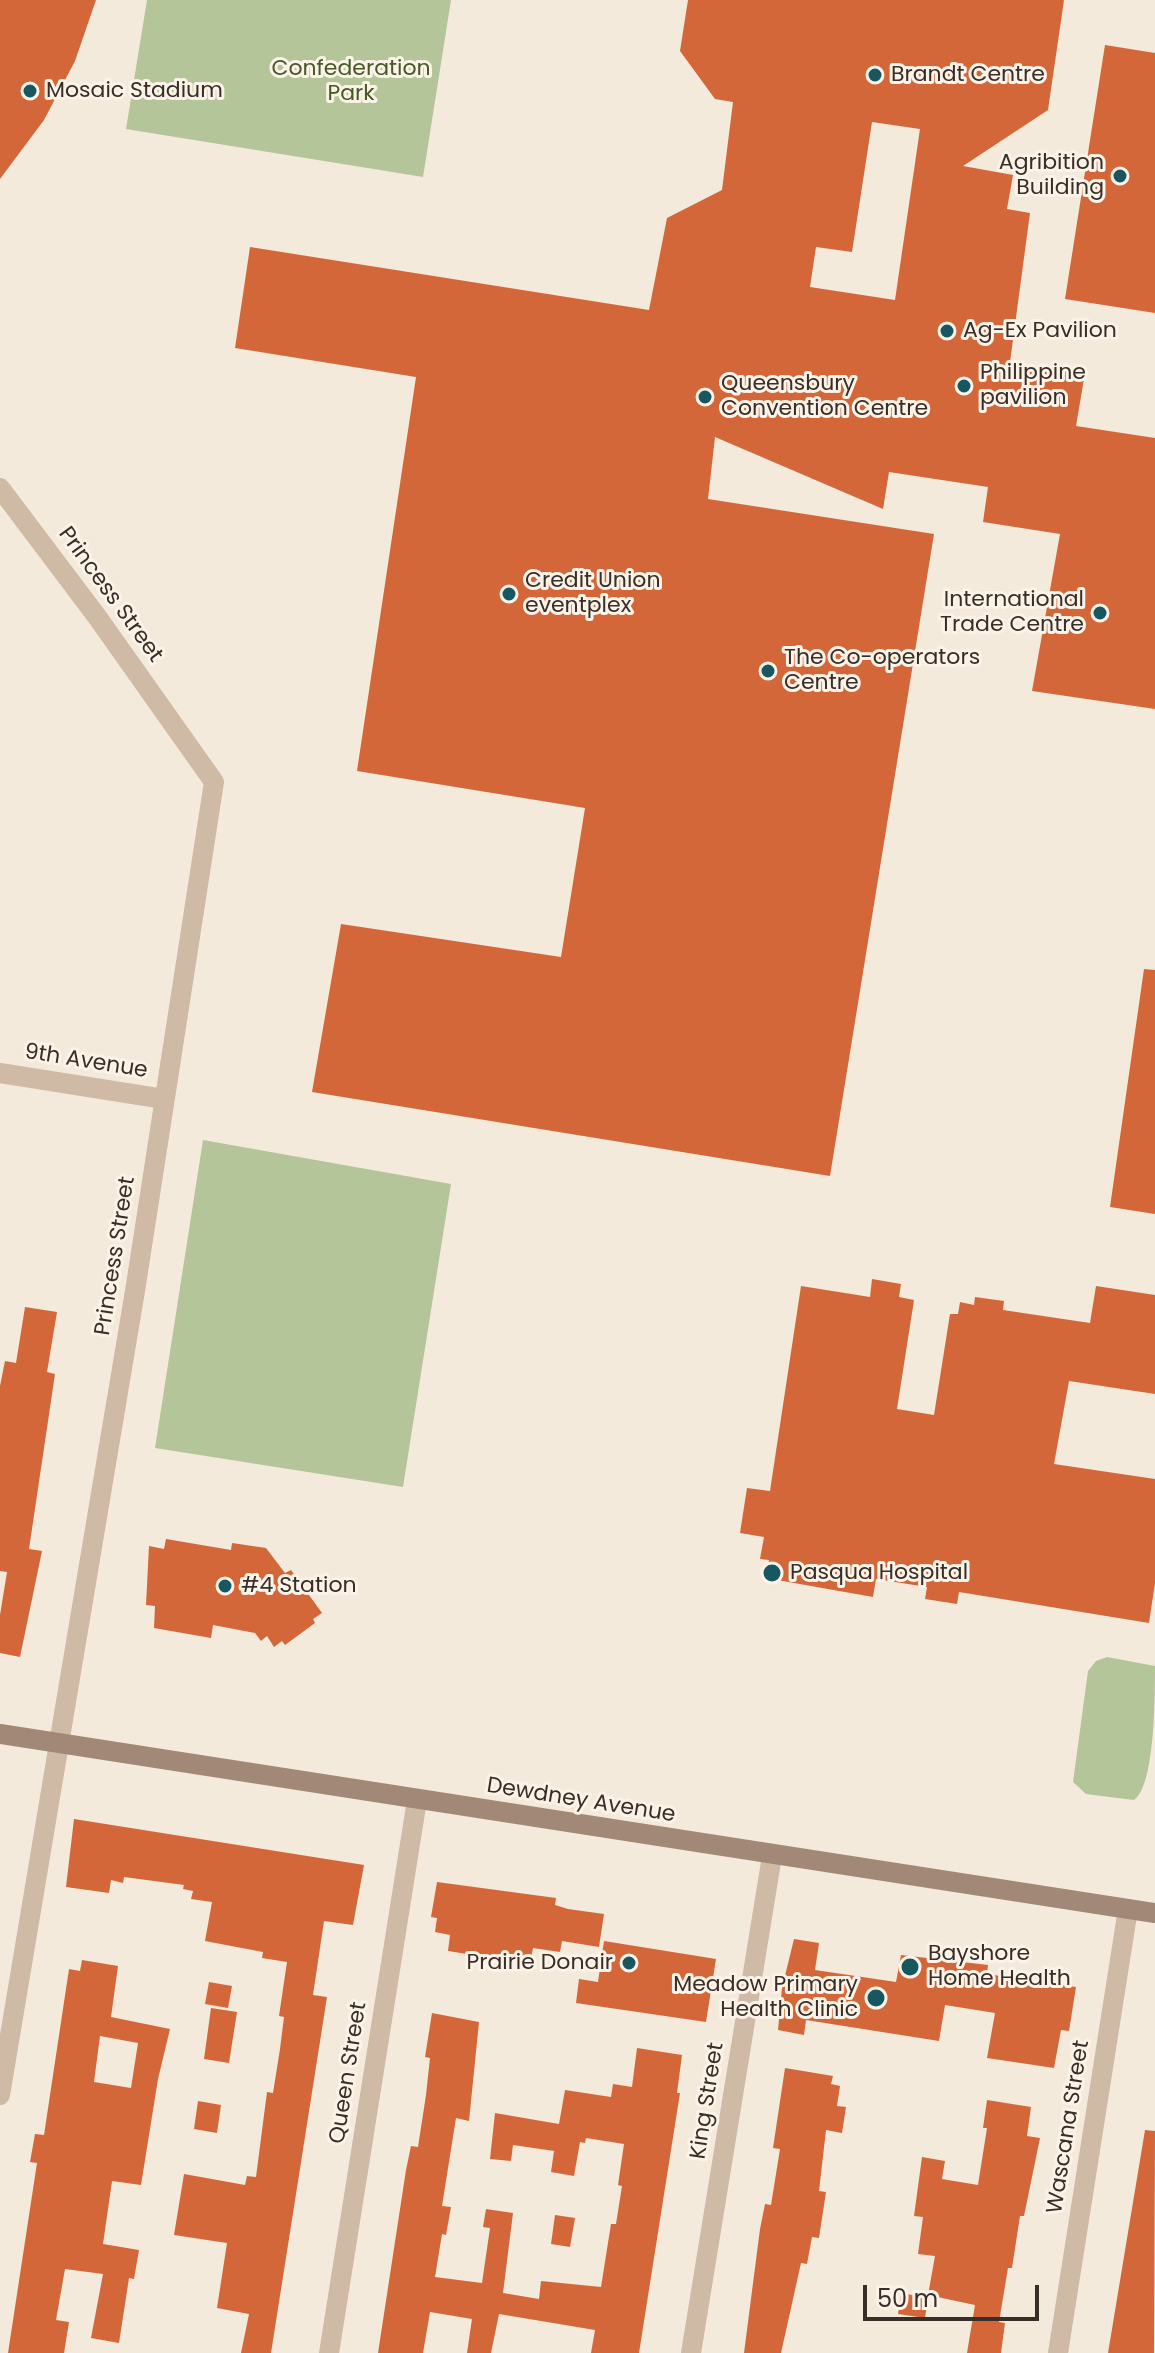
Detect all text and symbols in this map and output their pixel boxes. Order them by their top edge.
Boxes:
park label: Confederation Park [271,56,431,108]
place label: Brandt Centre [891,62,1045,88]
marker: Brandt Centre [866,66,884,84]
place label: Mosaic Stadium [46,78,223,104]
marker: Mosaic Stadium [21,82,39,100]
place label: Agribition Building [999,150,1104,202]
marker: Agribition Building [1111,167,1129,185]
place label: Ag-Ex Pavilion [963,318,1117,344]
marker: Ag-Ex Pavilion [938,322,956,340]
place label: Philippine pavilion [980,360,1086,412]
place label: Queensbury Convention Centre [721,371,928,422]
marker: Philippine pavilion [955,377,973,395]
marker: Queensbury Convention Centre [696,388,714,406]
street label: Princess Street [52,522,168,668]
place label: Credit Union eventplex [525,568,660,620]
marker: Credit Union eventplex [500,585,518,603]
place label: International Trade Centre [940,587,1084,638]
marker: International Trade Centre [1091,604,1109,622]
place label: The Co-operators Centre [784,645,980,696]
marker: The Co-operators Centre [759,662,777,680]
street label: 9th Avenue [22,1039,150,1085]
street label: Princess Street [90,1175,142,1337]
place label: Pasqua Hospital [790,1560,968,1586]
marker: Pasqua Hospital [761,1562,783,1584]
place label: #4 Station [241,1573,357,1599]
marker: #4 Station [216,1577,234,1595]
street label: Dewdney Avenue [485,1773,677,1829]
place label: Bayshore Home Health [928,1941,1071,1992]
place label: Prairie Donair [466,1950,613,1976]
marker: Prairie Donair [620,1954,638,1972]
marker: Bayshore Home Health [899,1956,921,1978]
place label: Meadow Primary Health Clinic [673,1972,858,2024]
marker: Meadow Primary Health Clinic [865,1987,887,2009]
street label: Queen Street [325,2000,373,2146]
street label: Wascana Street [1042,2038,1096,2216]
street label: King Street [686,2041,730,2161]
scale bar [867,2269,1043,2319]
text: 50 m [877,2282,938,2315]

